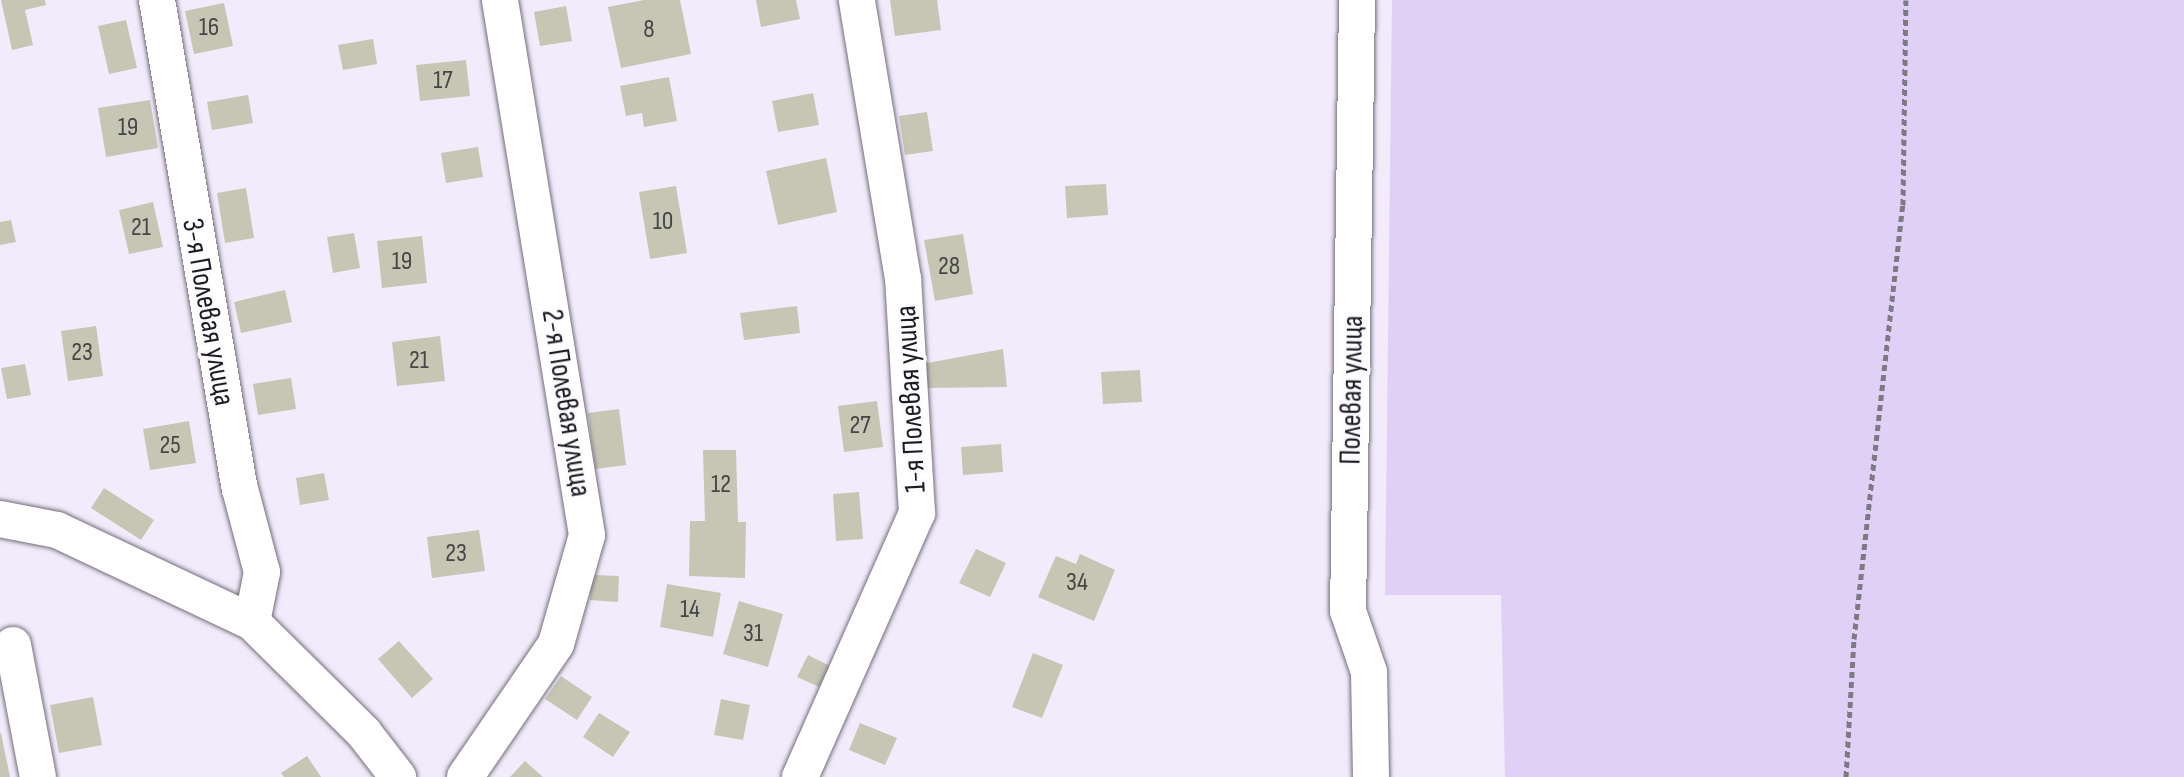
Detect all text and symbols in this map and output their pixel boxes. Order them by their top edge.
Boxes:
house number: 16 [199,12,219,44]
house number: 8 [643,14,655,46]
house number: 17 [433,65,453,97]
house number: 19 [118,112,138,144]
house number: 10 [653,206,673,238]
house number: 21 [131,212,151,244]
street label: 3-я Полевая улица [174,216,242,408]
house number: 19 [392,246,412,278]
house number: 28 [938,251,960,283]
street label: 1-я Полевая улица [888,304,934,494]
street label: 2-я Полевая улица [533,307,599,499]
street label: Полевая улица [1333,315,1371,465]
house number: 23 [71,337,93,369]
house number: 21 [409,345,429,377]
house number: 27 [849,410,871,442]
house number: 25 [159,430,181,462]
house number: 12 [711,469,731,501]
house number: 23 [445,538,467,570]
house number: 34 [1066,567,1088,599]
house number: 14 [680,594,700,626]
house number: 31 [743,618,763,650]

